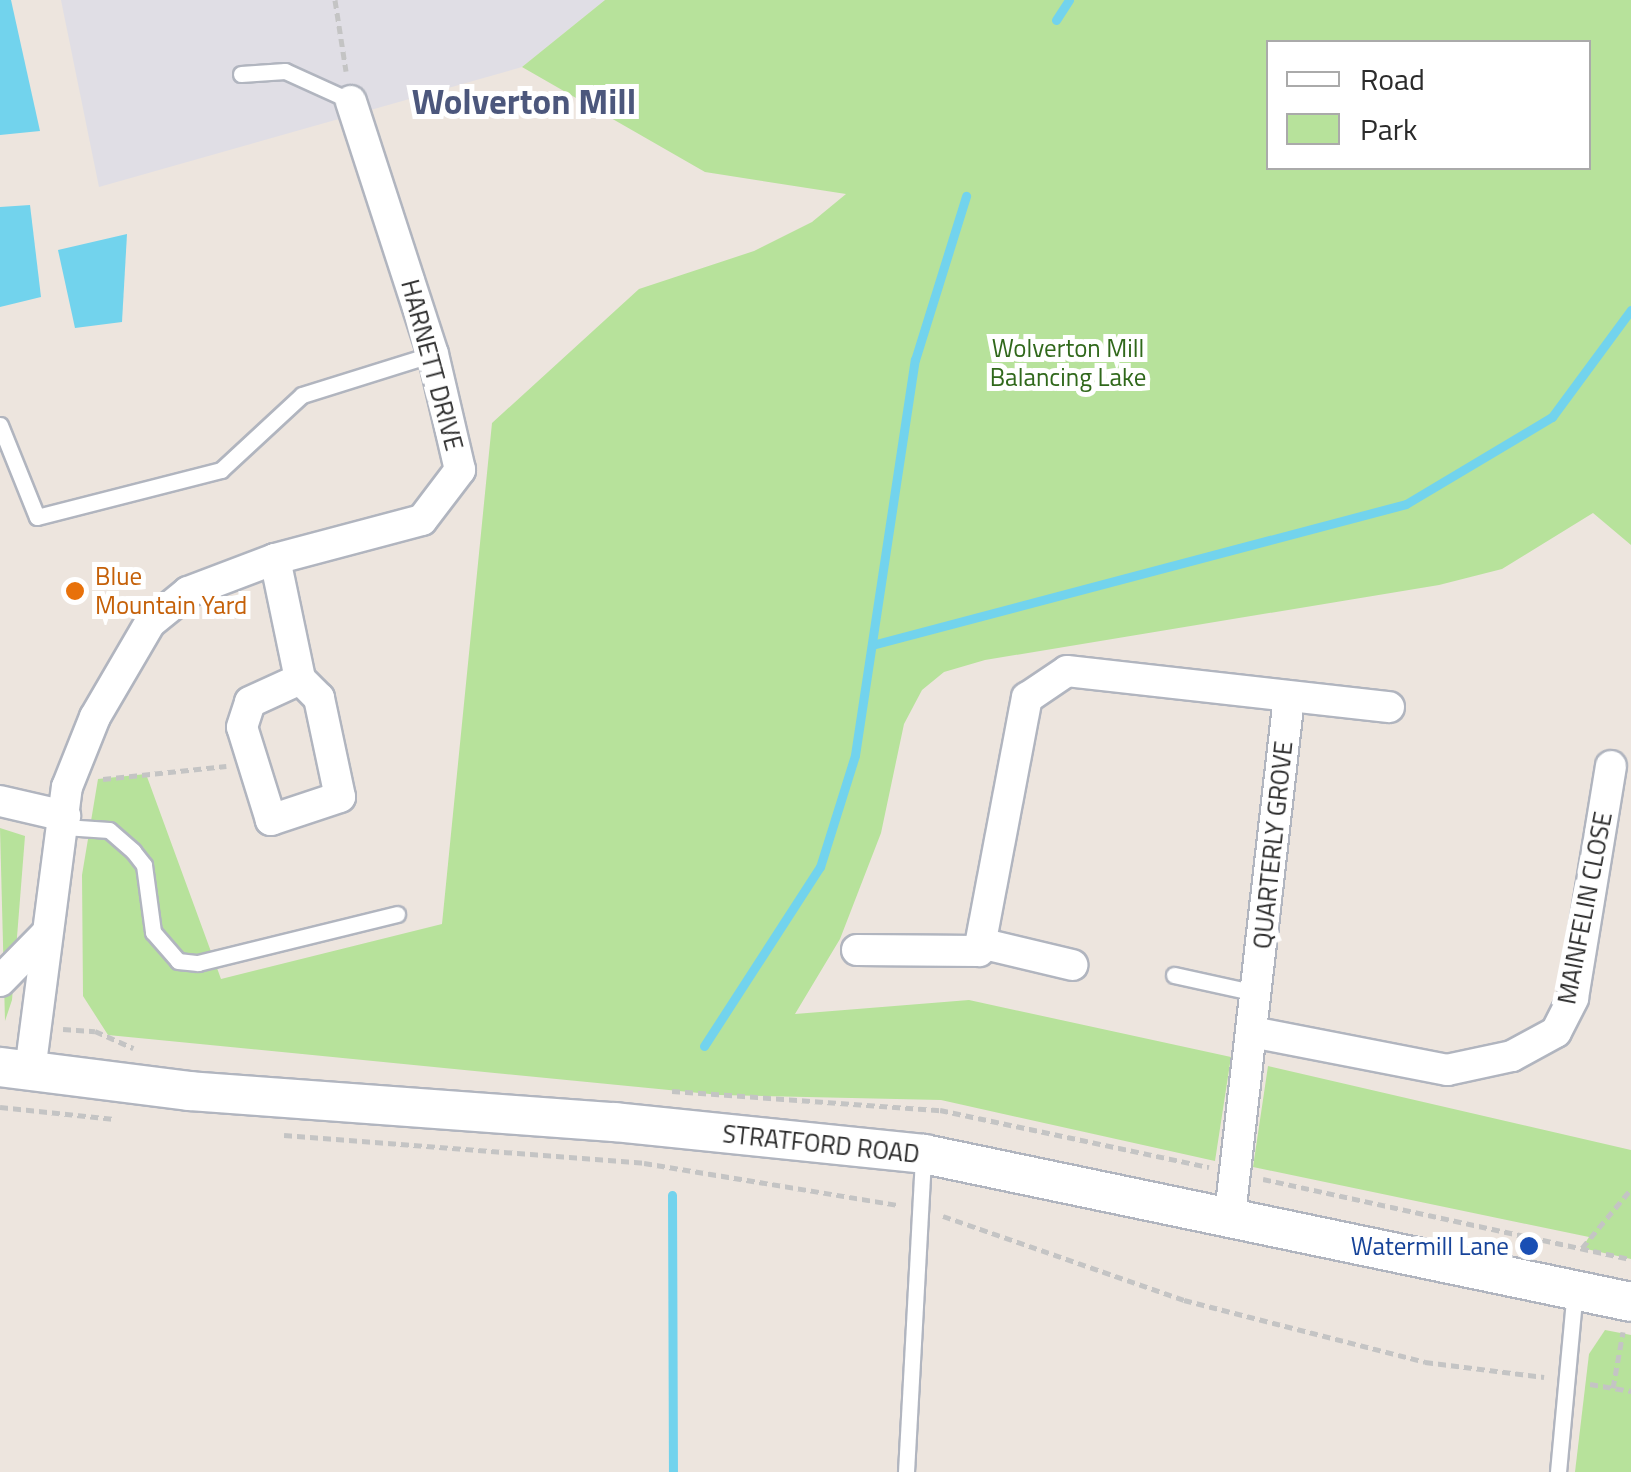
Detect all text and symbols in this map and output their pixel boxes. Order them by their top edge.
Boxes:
legend [1266,40,1591,170]
text: Road [1360,56,1425,102]
district label: Wolverton Mill [412,80,636,122]
text: Park [1360,106,1417,152]
street label: HARNETT DRIVE [395,276,469,454]
park label: Wolverton Mill Balancing Lake [990,334,1146,393]
place label: Blue Mountain Yard [95,562,247,621]
marker: Blue Mountain Yard [64,580,86,602]
street label: QUARTERLY GROVE [1247,740,1299,950]
street label: MAINFELIN CLOSE [1552,809,1618,1007]
street label: STRATFORD ROAD [721,1119,921,1169]
place label: Watermill Lane [1351,1231,1509,1261]
marker: Watermill Lane [1518,1235,1540,1257]

